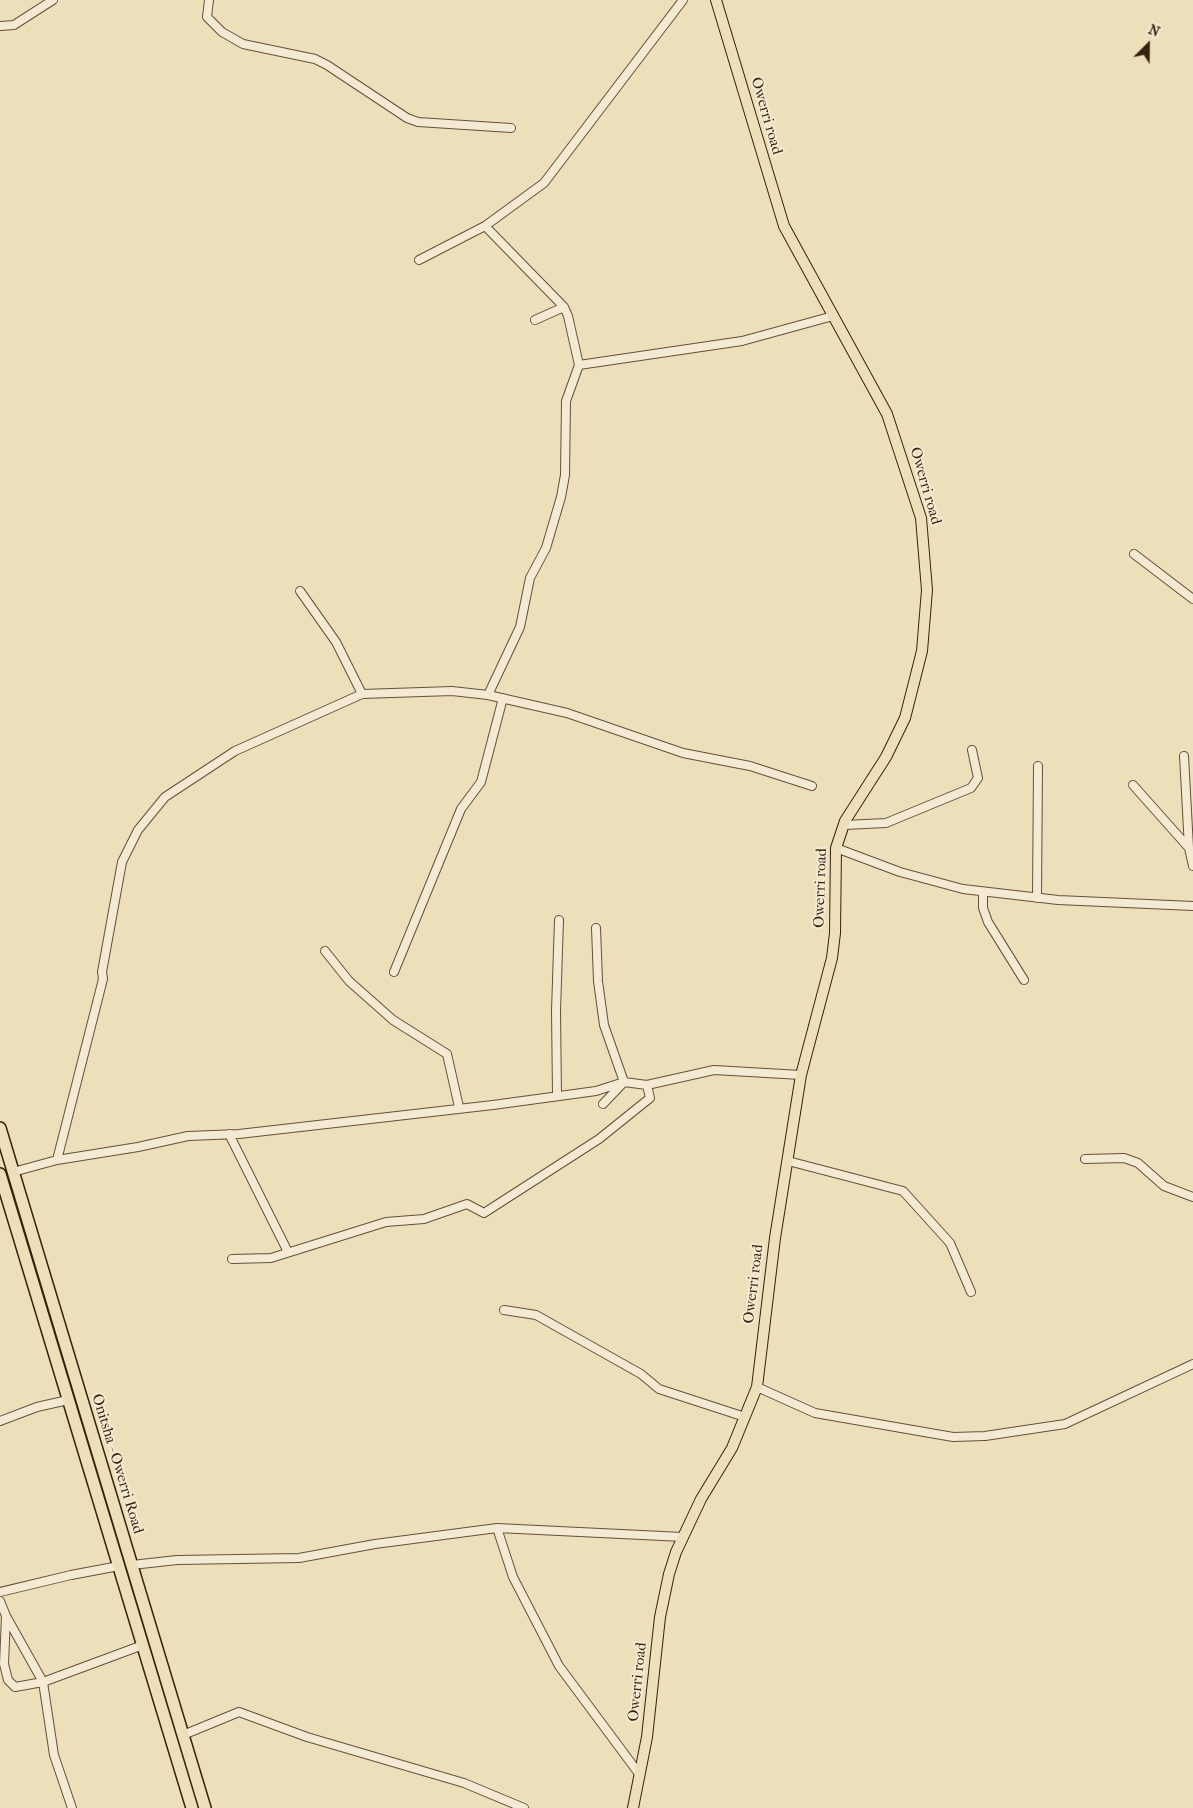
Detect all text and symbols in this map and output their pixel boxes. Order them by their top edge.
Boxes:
north arrow [1123,20,1173,70]
text: N [1146,21,1162,41]
street label: Owerri road [746,75,786,157]
street label: Owerri road [905,445,945,527]
street label: Owerri road [811,848,831,928]
street label: Owerri road [740,1243,768,1325]
street label: Onitsha - Owerri Road [87,1392,147,1536]
street label: Owerri road [625,1641,651,1723]

